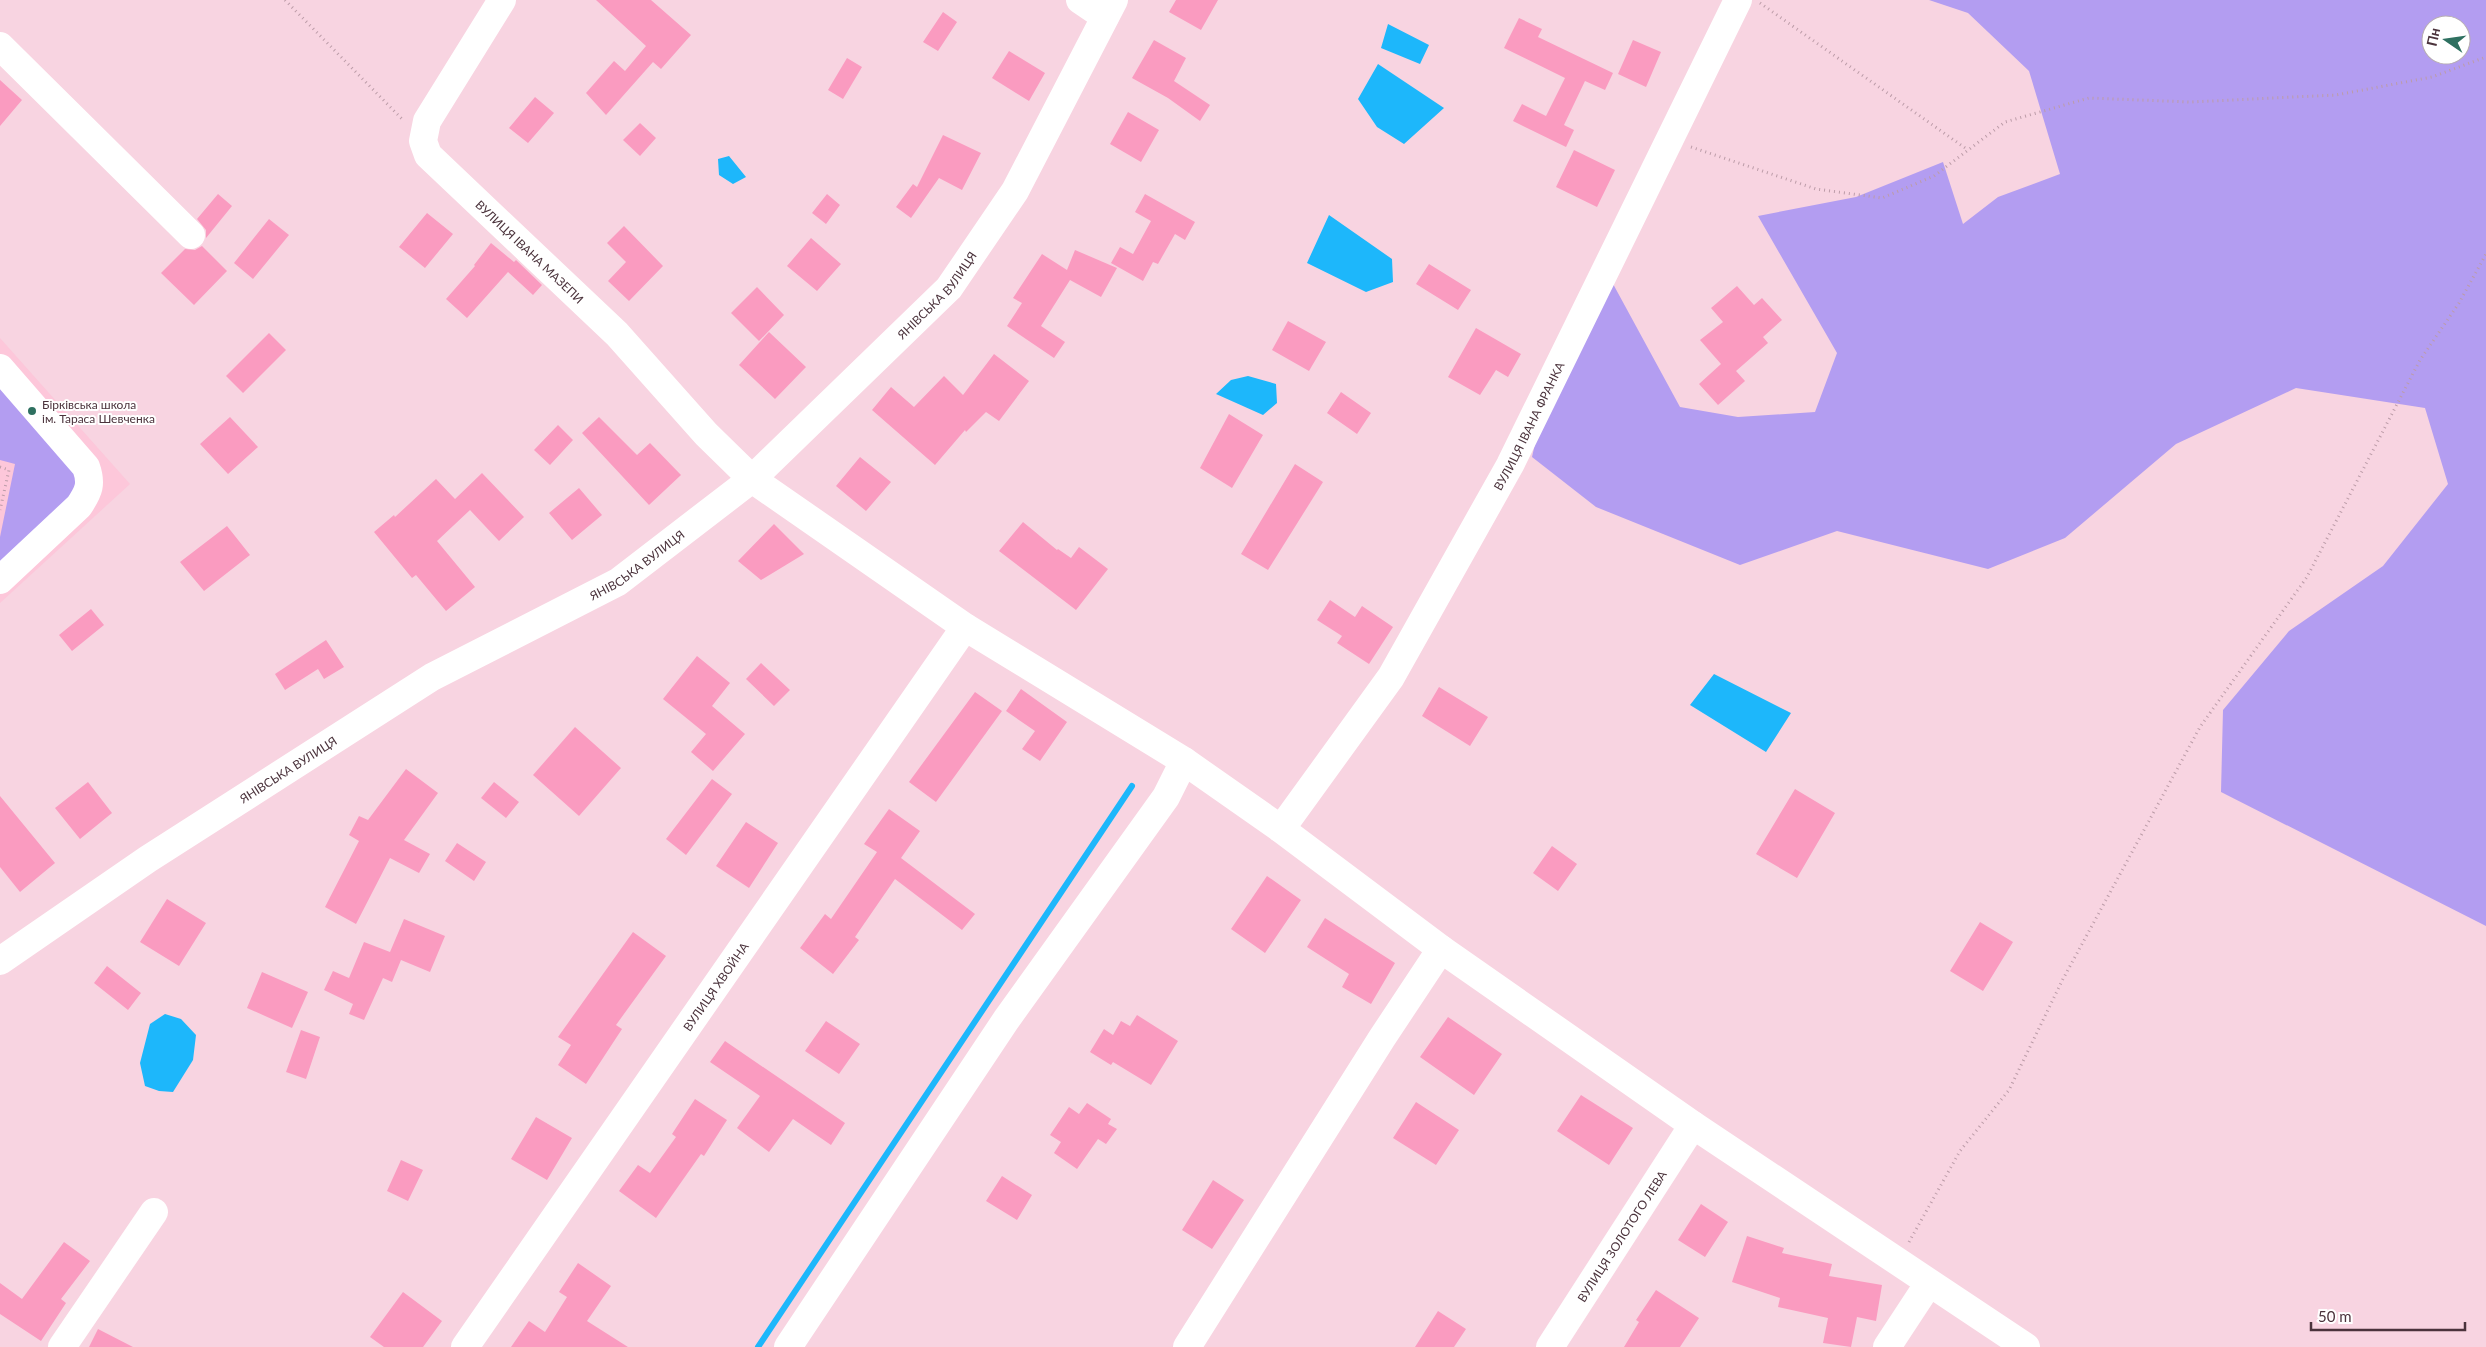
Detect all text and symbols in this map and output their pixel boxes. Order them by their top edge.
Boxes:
north arrow [2421,15,2471,65]
text: Пн [2423,26,2443,48]
street label: ВУЛИЦЯ ІВАНА МАЗЕПИ [473,197,587,306]
street label: ЯНІВСЬКА ВУЛИЦЯ [893,248,979,343]
street label: ВУЛИЦЯ ІВАНА ФРАНКА [1490,358,1567,493]
place label: Бірківська школа ім. Тараса Шевченка [42,397,155,426]
marker: Бірківська школа ім. Тараса Шевченка [26,405,38,417]
street label: ЯНІВСЬКА ВУЛИЦЯ [586,526,687,603]
street label: ЯНІВСЬКА ВУЛИЦЯ [236,733,339,807]
street label: ВУЛИЦЯ ХВОЙНА [679,939,752,1034]
street label: ВУЛИЦЯ ЗОЛОТОГО ЛЕВА [1574,1167,1670,1305]
scale bar [2311,1300,2465,1332]
text: 50 m [2318,1307,2352,1325]

